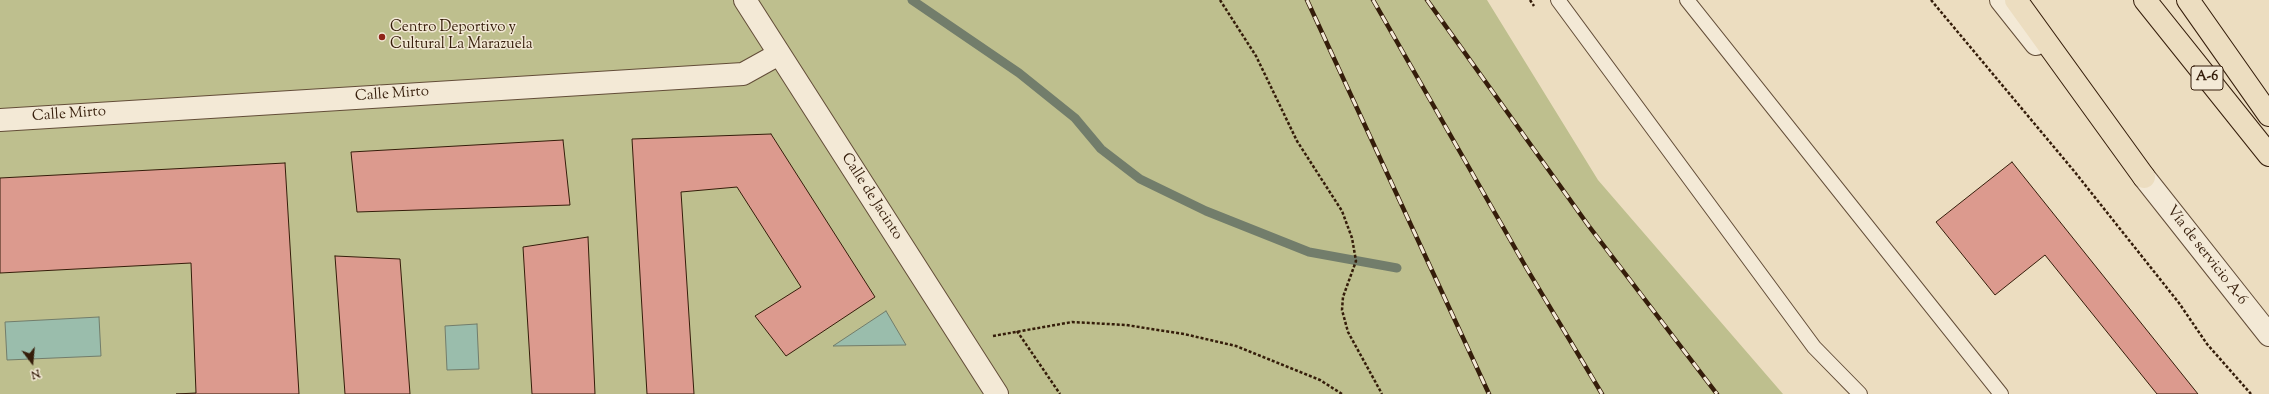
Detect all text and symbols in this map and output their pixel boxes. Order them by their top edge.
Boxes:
place label: Centro Deportivo y Cultural La Marazuela [390,19,533,54]
marker: Centro Deportivo y Cultural La Marazuela [377,32,387,42]
road number: A-6 [2191,66,2223,90]
street label: Calle Mirto [354,83,430,107]
street label: Calle Mirto [31,103,107,127]
street label: Calle de Jacinto [836,150,906,244]
street label: Vía de servicio A-6 [2162,203,2250,309]
north arrow [12,342,52,382]
text: N [29,365,42,382]

